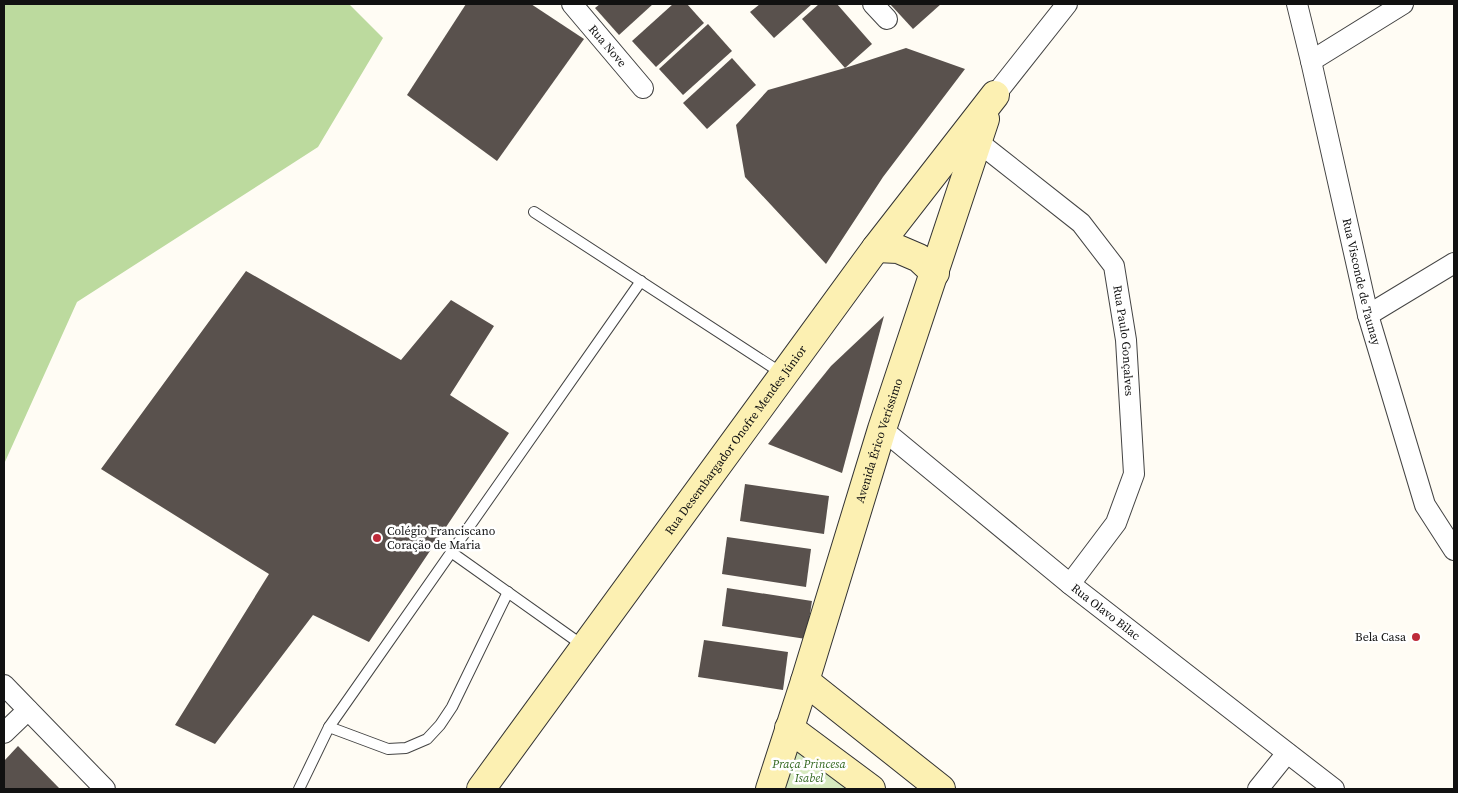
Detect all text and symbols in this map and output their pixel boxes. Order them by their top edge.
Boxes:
street label: Rua Nove [585,21,630,71]
street label: Rua Visconde de Taunay [1339,217,1385,348]
street label: Rua Paulo Gonçalves [1109,284,1137,396]
street label: Rua Desembargador Onofre Mendes Júnior [661,342,810,538]
street label: Avenida Érico Veríssimo [852,376,906,505]
place label: Colégio Franciscano Coração de Maria [387,523,496,553]
marker: Colégio Franciscano Coração de Maria [371,532,383,544]
street label: Rua Olavo Bilac [1068,580,1144,644]
place label: Bela Casa [1355,629,1407,645]
marker: Bela Casa [1410,631,1422,643]
park label: Praça Princesa Isabel [771,756,846,786]

